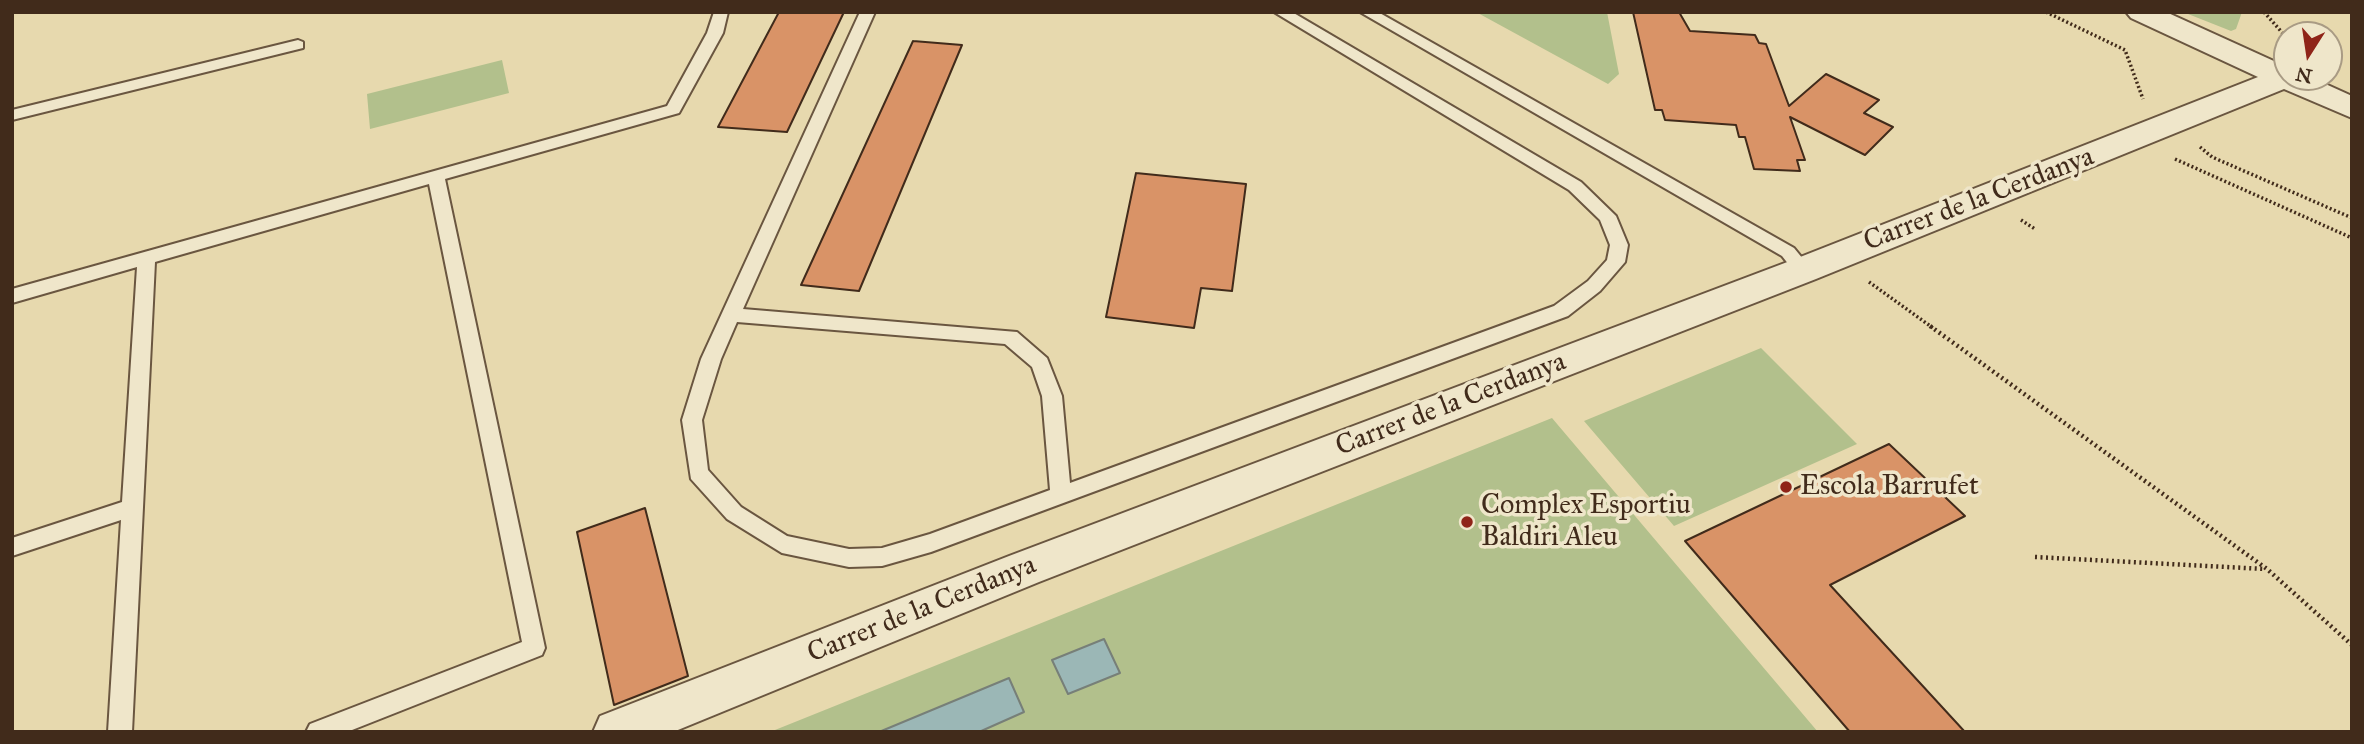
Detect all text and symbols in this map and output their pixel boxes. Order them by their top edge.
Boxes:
north arrow [2273,21,2343,91]
text: N [2294,62,2314,88]
street label: Carrer de la Cerdanya [1859,141,2099,259]
street label: Carrer de la Cerdanya [1331,346,1571,464]
place label: Escola Barrufet [1800,470,1979,504]
marker: Escola Barrufet [1778,479,1794,495]
place label: Complex Esportiu Baldiri Aleu [1481,489,1691,555]
marker: Complex Esportiu Baldiri Aleu [1459,514,1475,530]
street label: Carrer de la Cerdanya [803,549,1041,671]

